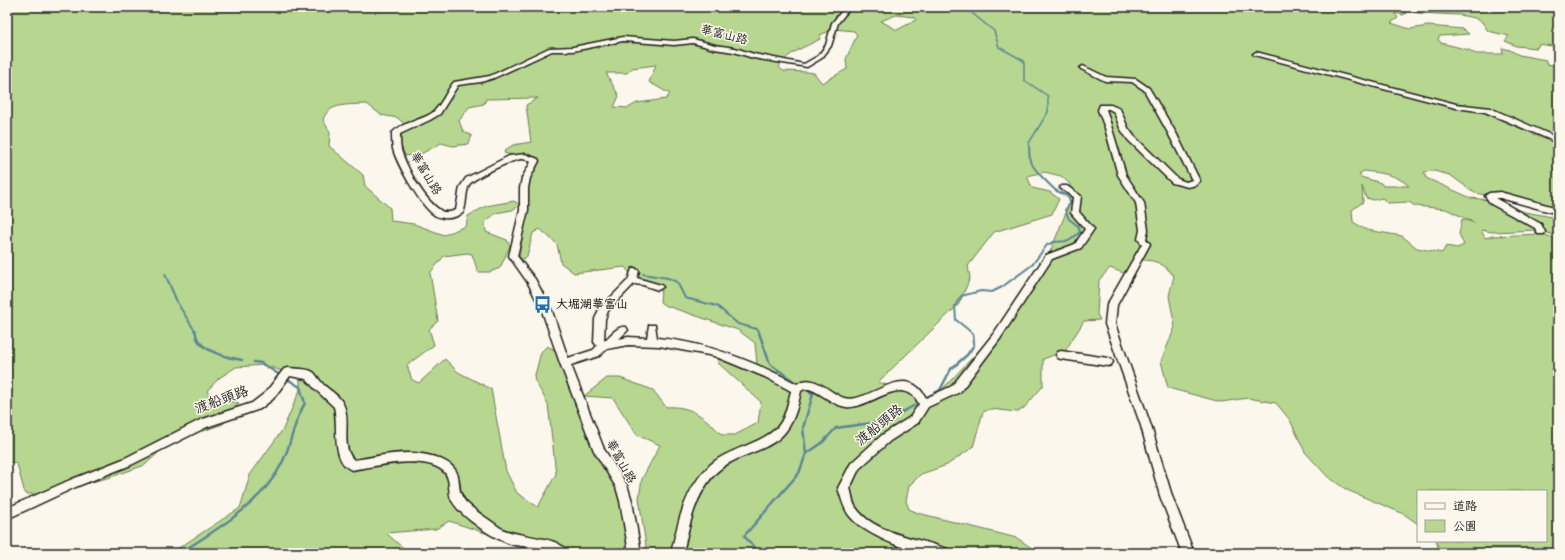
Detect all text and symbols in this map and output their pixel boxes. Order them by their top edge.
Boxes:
street label: 華富山路 [699,22,749,50]
street label: 華富山路 [405,149,445,199]
bus stop icon: 大堀湖華富山 [533,295,553,315]
place label: 大堀湖華富山 [556,297,628,314]
street label: 渡船頭路 [192,382,252,420]
street label: 渡船頭路 [852,401,908,451]
street label: 華富山路 [601,437,639,487]
legend [1417,490,1547,542]
text: 道路 [1453,499,1477,516]
text: 公園 [1453,519,1477,536]

